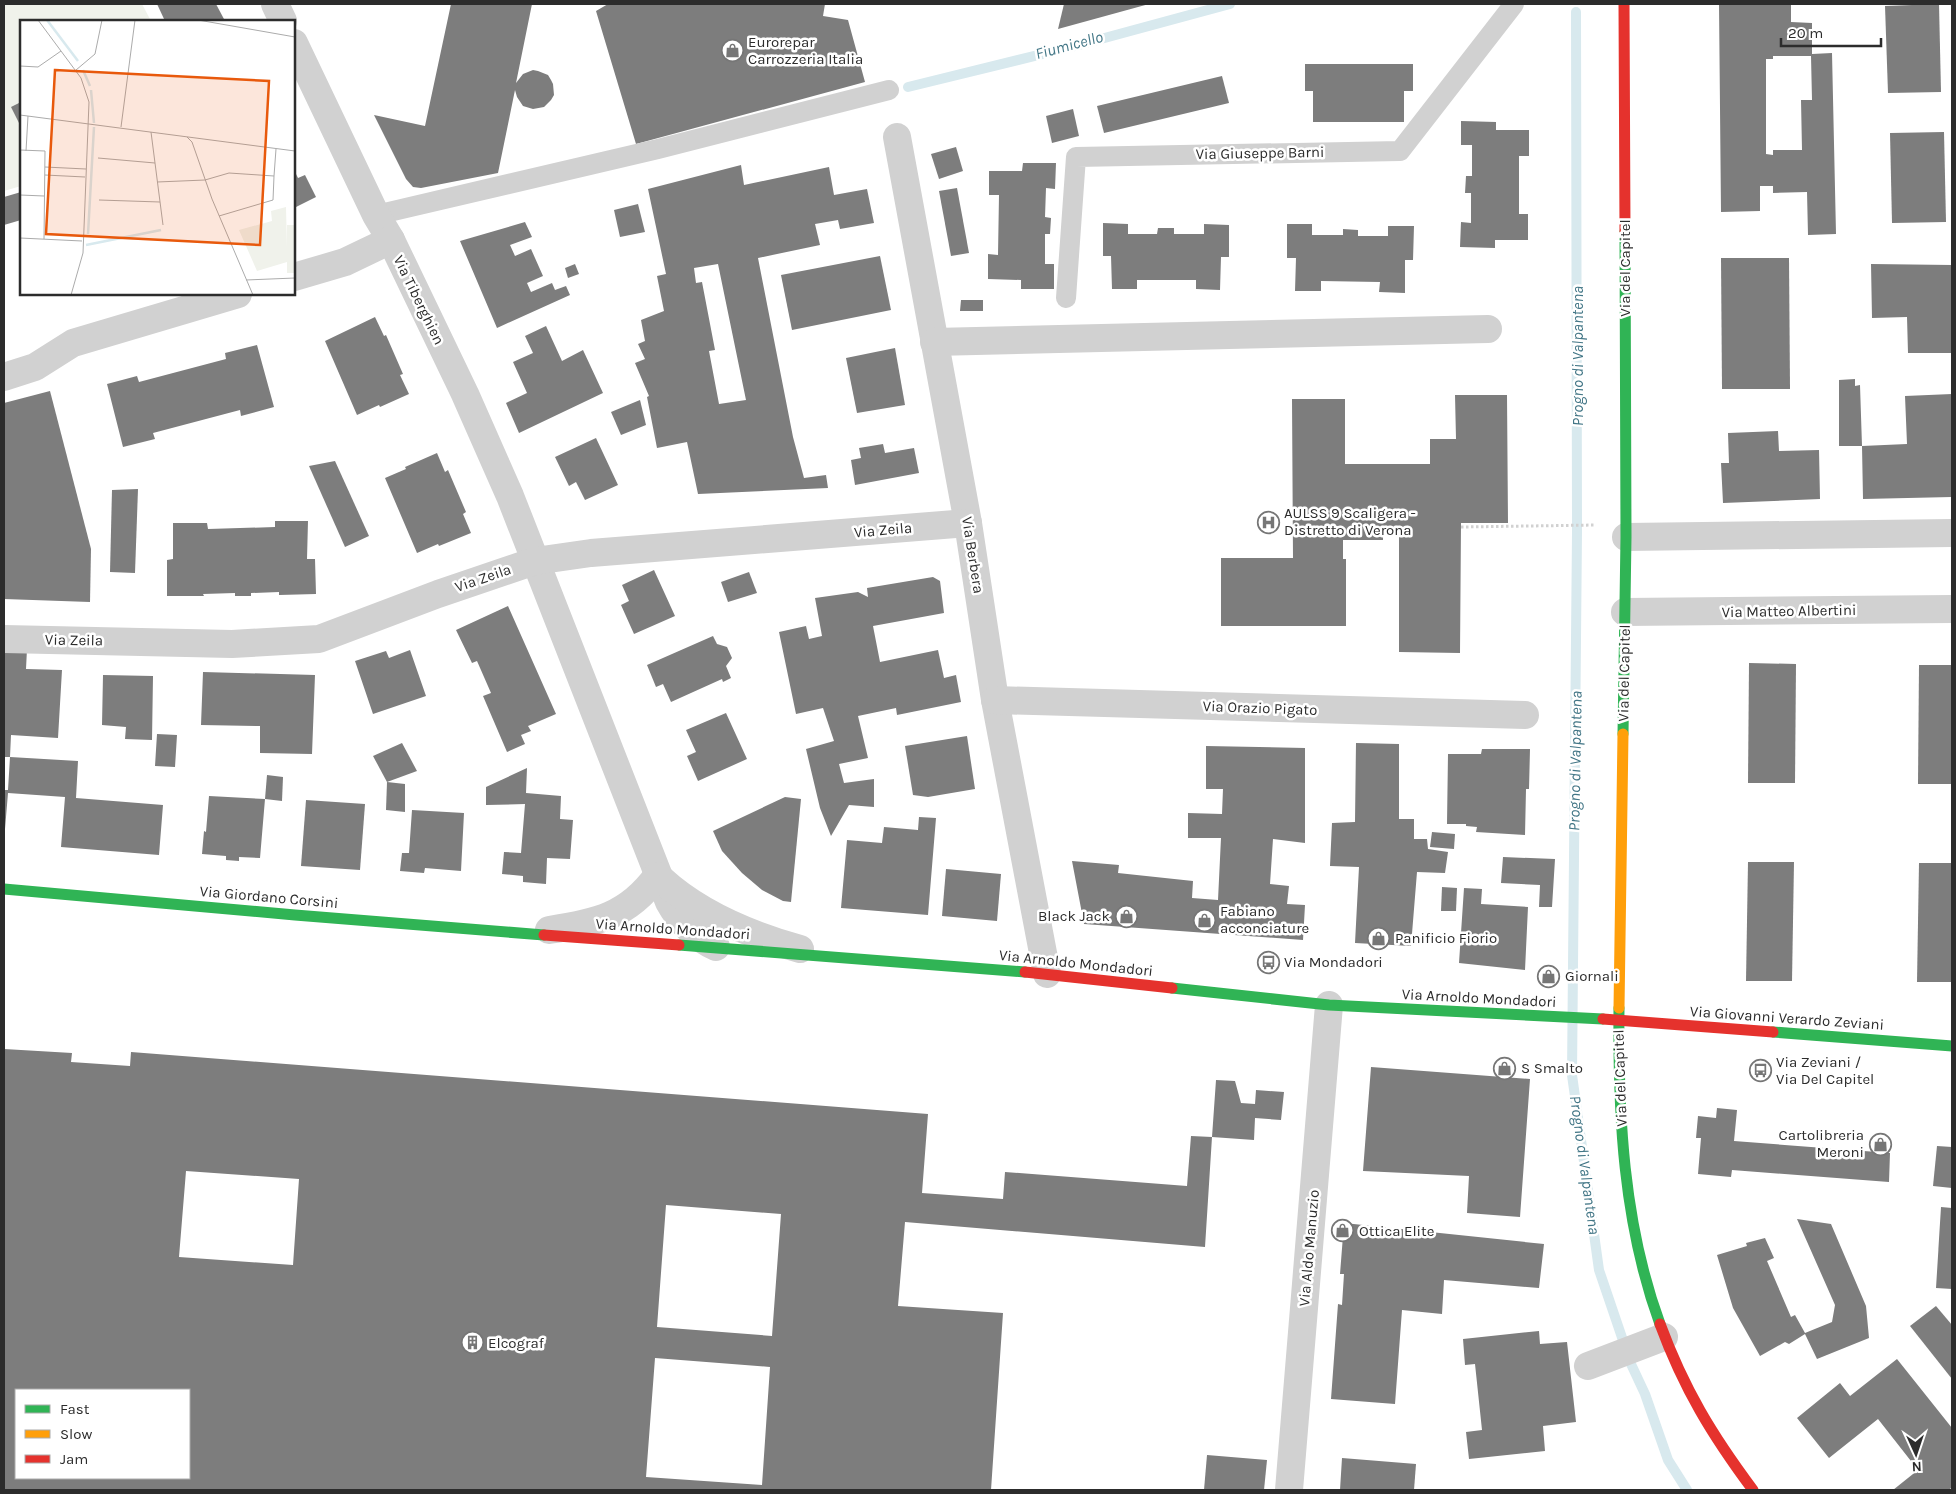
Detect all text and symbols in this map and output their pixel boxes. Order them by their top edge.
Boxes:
scale bar [1781,15,1881,47]
inset map [20,20,295,295]
text: 20 m [1788,24,1823,42]
water label: Fiumicello [1033,27,1105,63]
place label: Eurorepar Carrozzeria Italia [748,33,863,68]
shop icon: Eurorepar Carrozzeria Italia [720,39,744,63]
street label: Via Giuseppe Barni [1195,143,1325,163]
street label: Via del Capitel [1616,219,1634,317]
street label: Via Tiberghien [390,252,448,348]
water label: Progno di Valpantena [1568,286,1587,426]
place label: AULSS 9 Scaligera - Distretto di Verona [1284,504,1416,539]
hospital icon: AULSS 9 Scaligera - Distretto di Verona [1256,510,1280,534]
street label: Via Berbera [958,515,988,595]
street label: Via Zeila [853,518,913,542]
street label: Via Zeila [453,560,513,596]
street label: Via Matteo Albertini [1721,601,1857,621]
street label: Via del Capitel [1614,624,1634,722]
street label: Via Zeila [45,630,103,650]
water label: Progno di Valpantena [1564,691,1586,831]
street label: Via Orazio Pigato [1202,697,1318,719]
street label: Via Giordano Corsini [199,882,339,912]
place label: Fabiano acconciature [1220,902,1309,937]
shop icon: Black Jack [1114,904,1138,928]
place label: Black Jack [1038,907,1110,925]
shop icon: Fabiano acconciature [1192,908,1216,932]
street label: Via Arnoldo Mondadori [595,915,751,943]
shop icon: Panificio Fiorio [1367,926,1391,950]
place label: Panificio Fiorio [1395,929,1497,947]
street label: Via Arnoldo Mondadori [998,946,1154,980]
bus stop icon: Via Mondadori [1256,950,1280,974]
place label: Via Mondadori [1284,953,1383,971]
shop icon: Giornali [1537,964,1561,988]
place label: Giornali [1565,967,1619,985]
street label: Via Arnoldo Mondadori [1401,985,1557,1011]
street label: Via Giovanni Verardo Zeviani [1689,1002,1885,1034]
street label: Via del Capitel [1609,1029,1631,1127]
place label: Via Zeviani / Via Del Capitel [1776,1053,1874,1088]
shop icon: S Smalto [1493,1056,1517,1080]
place label: S Smalto [1521,1059,1583,1077]
bus stop icon: Via Zeviani / Via Del Capitel [1748,1059,1772,1083]
water label: Progno di Valpantena [1566,1094,1604,1236]
place label: Cartolibreria Meroni [1778,1126,1864,1161]
shop icon: Cartolibreria Meroni [1868,1132,1892,1156]
street label: Via Aldo Manuzio [1295,1189,1323,1307]
shop icon: Ottica Elite [1331,1219,1355,1243]
place label: Ottica Elite [1359,1222,1434,1240]
building icon: Elcograf [460,1331,484,1355]
place label: Elcograf [488,1334,545,1352]
legend [15,1389,190,1479]
text: Fast [60,1400,90,1418]
text: Slow [60,1425,92,1443]
north arrow [1891,1429,1941,1479]
text: Jam [60,1450,88,1468]
text: N [1911,1458,1922,1475]

